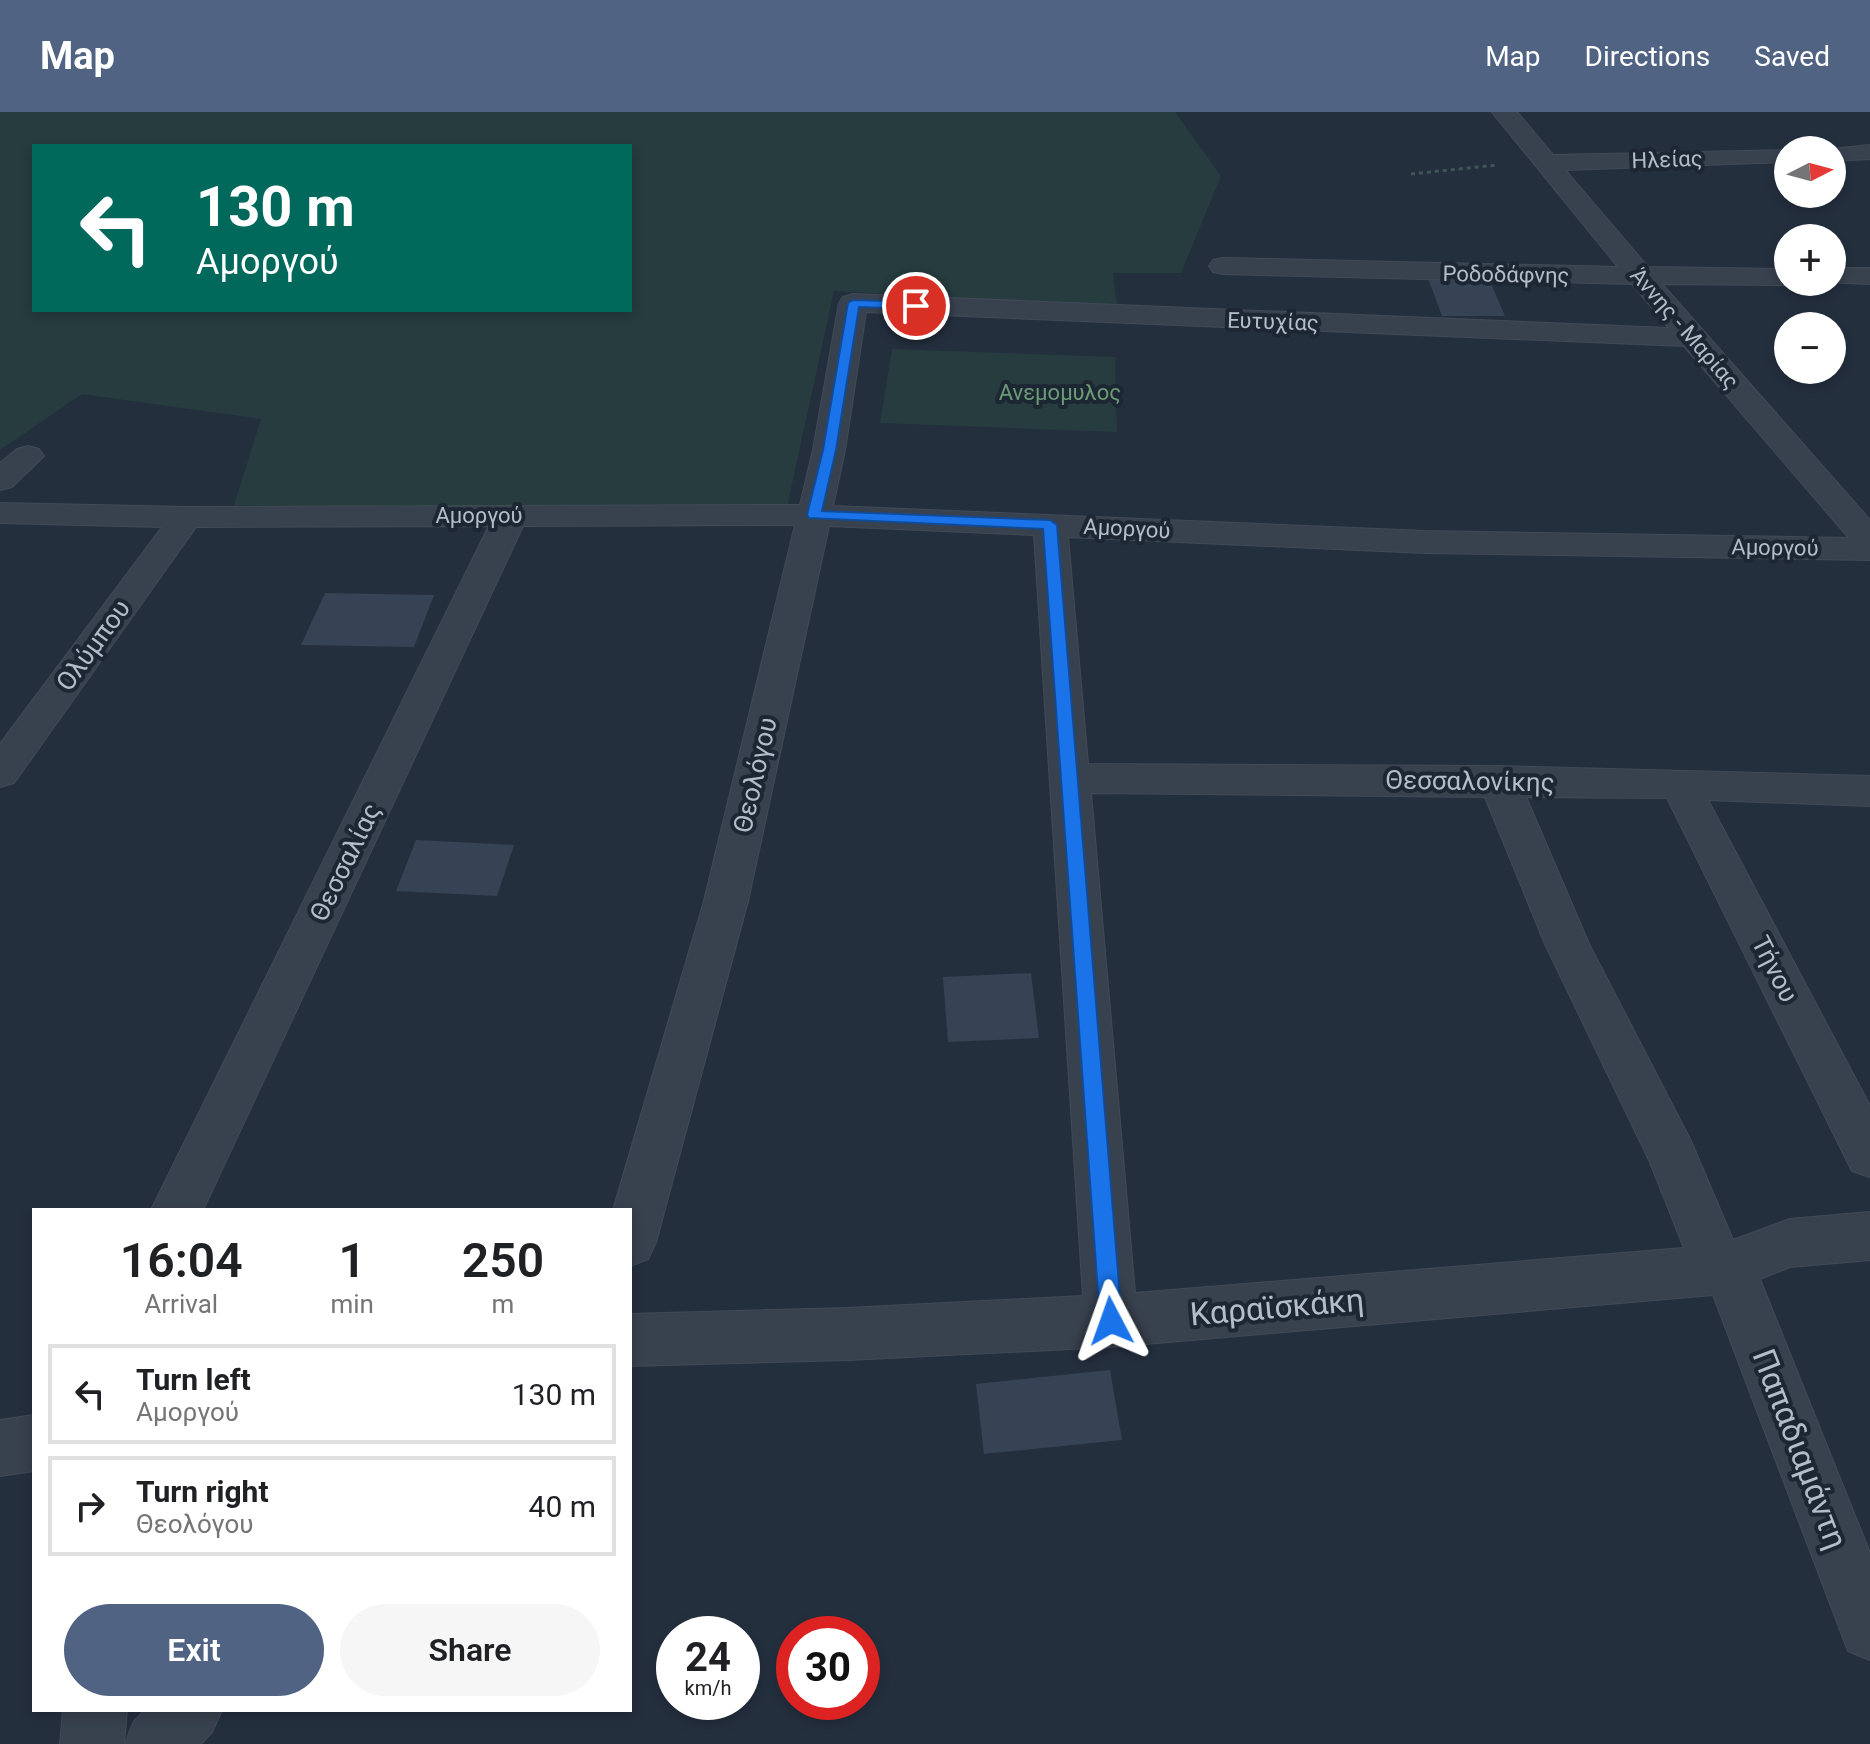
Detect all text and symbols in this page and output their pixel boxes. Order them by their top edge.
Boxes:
text: Map [40,34,115,78]
text: Map [1485,40,1541,73]
text: Directions [1585,40,1710,73]
text: Saved [1754,40,1830,73]
north arrow [1774,136,1846,208]
map controls [1774,136,1846,384]
street label: Ηλείας [1631,146,1703,173]
text: 130 m [196,174,355,240]
icon: left [64,176,168,280]
button: + [1774,224,1846,296]
text: Αμοργού [196,241,339,283]
street label: Ροδοδάφνης [1442,261,1570,288]
street label: Άννης - Μαρίας [1625,263,1744,394]
pin [882,272,950,340]
icon: arrive [894,284,938,328]
street label: Ευτυχίας [1227,307,1319,336]
button: − [1774,312,1846,384]
park label: Ανεμομυλος [999,380,1121,405]
street label: Αμοργού [435,503,523,528]
street label: Αμοργού [1083,514,1171,543]
street label: Αμοργού [1731,534,1819,561]
street label: Ολύμπου [50,594,136,696]
street label: Θεολόγου [727,714,783,836]
street label: Θεσσαλονίκης [1385,765,1555,797]
street label: Θεσσαλίας [304,798,386,926]
street label: Τήνου [1746,931,1804,1007]
text: 16:04 [120,1232,243,1289]
text: 1 [339,1232,366,1289]
text: 250 [462,1232,544,1289]
position arrow [1069,1279,1153,1363]
street label: Καραϊσκάκη [1188,1280,1366,1334]
text: Arrival [144,1289,218,1319]
text: min [330,1289,374,1319]
text: m [492,1289,514,1319]
street label: Παπαδιαμάντη [1744,1344,1856,1554]
text: Turn left [136,1362,251,1397]
icon: left [68,1372,112,1416]
text: 130 m [512,1377,596,1412]
text: Αμοργού [136,1397,239,1427]
text: Turn right [136,1474,269,1509]
icon: right [68,1484,112,1528]
text: 40 m [529,1489,596,1524]
text: Θεολόγου [136,1509,253,1539]
button: Exit [64,1604,324,1696]
button: Share [340,1604,600,1696]
speed limit sign: 30 [776,1616,880,1720]
text: 24 [685,1634,731,1681]
text: km/h [685,1676,731,1700]

